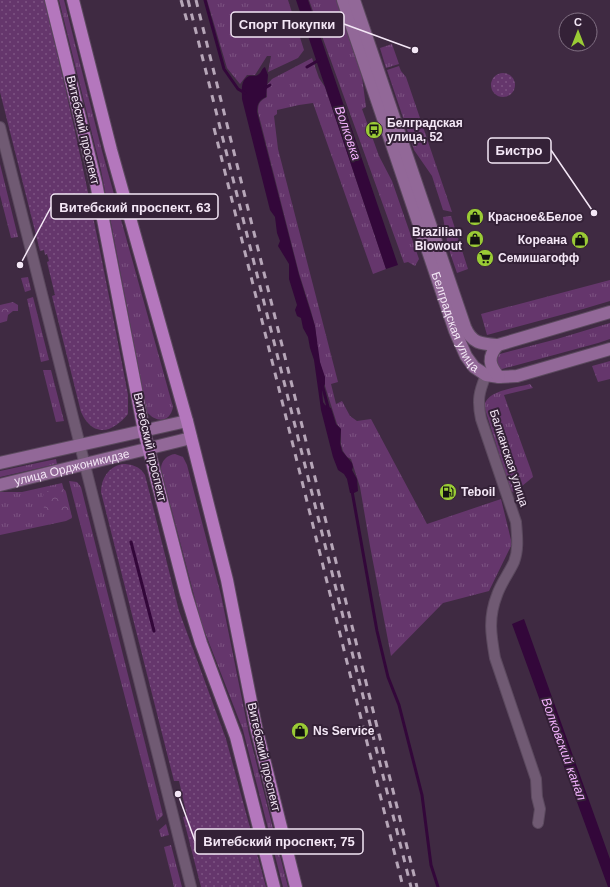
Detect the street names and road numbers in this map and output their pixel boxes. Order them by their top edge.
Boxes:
street label: Витебский проспект [64,74,102,186]
street label: Белградская улица [429,270,482,375]
street label: Витебский проспект [131,391,169,503]
street label: Балканская улица [487,408,531,509]
street label: улица Орджоникидзе [13,446,131,488]
street label: Витебский проспект [245,701,283,813]

